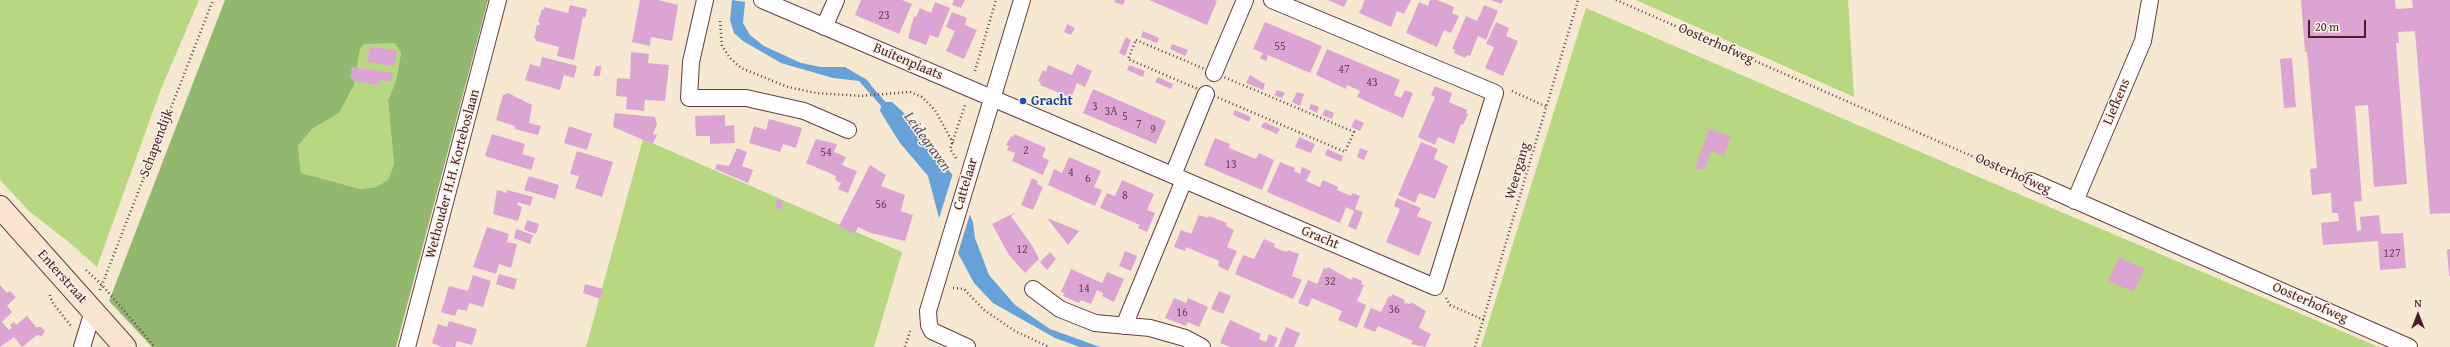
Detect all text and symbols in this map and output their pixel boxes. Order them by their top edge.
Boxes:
house number: 23 [878,9,890,23]
scale bar [2310,12,2368,38]
text: 20 m [2315,18,2339,35]
street label: Oosterhofweg [1676,20,1756,68]
street label: Buitenplaats [871,40,945,84]
house number: 55 [1274,40,1286,54]
house number: 47 [1338,63,1350,77]
house number: 43 [1366,76,1378,90]
street label: Liefkens [2100,76,2134,128]
street label: Wethouder H.H. Korteboslaan [422,88,484,260]
place label: Gracht [1031,93,1073,109]
marker: Gracht [1018,96,1028,106]
house number: 3 [1092,100,1098,114]
house number: 3A [1104,105,1118,119]
street label: Schapendijk [136,107,178,179]
water label: Leidegraven [899,109,955,175]
house number: 5 [1122,110,1128,124]
house number: 7 [1136,118,1142,132]
house number: 9 [1150,123,1156,137]
street label: Weergang [1502,140,1534,202]
house number: 2 [1023,144,1029,158]
house number: 54 [820,146,832,160]
street label: Oosterhofweg [1973,150,2053,198]
street label: Cattelaar [950,156,982,212]
house number: 13 [1225,158,1237,172]
house number: 4 [1068,166,1074,180]
house number: 6 [1085,172,1091,186]
house number: 8 [1122,189,1128,203]
house number: 56 [875,198,887,212]
street label: Gracht [1299,223,1341,253]
house number: 12 [1016,243,1028,257]
street label: Enterstraat [33,247,91,307]
house number: 127 [2383,247,2401,261]
house number: 32 [1324,275,1336,289]
street label: Oosterhofweg [2270,279,2350,327]
house number: 14 [1078,282,1090,296]
north arrow [2398,295,2438,335]
text: N [2414,295,2422,311]
house number: 36 [1388,303,1400,317]
house number: 16 [1176,306,1188,320]

